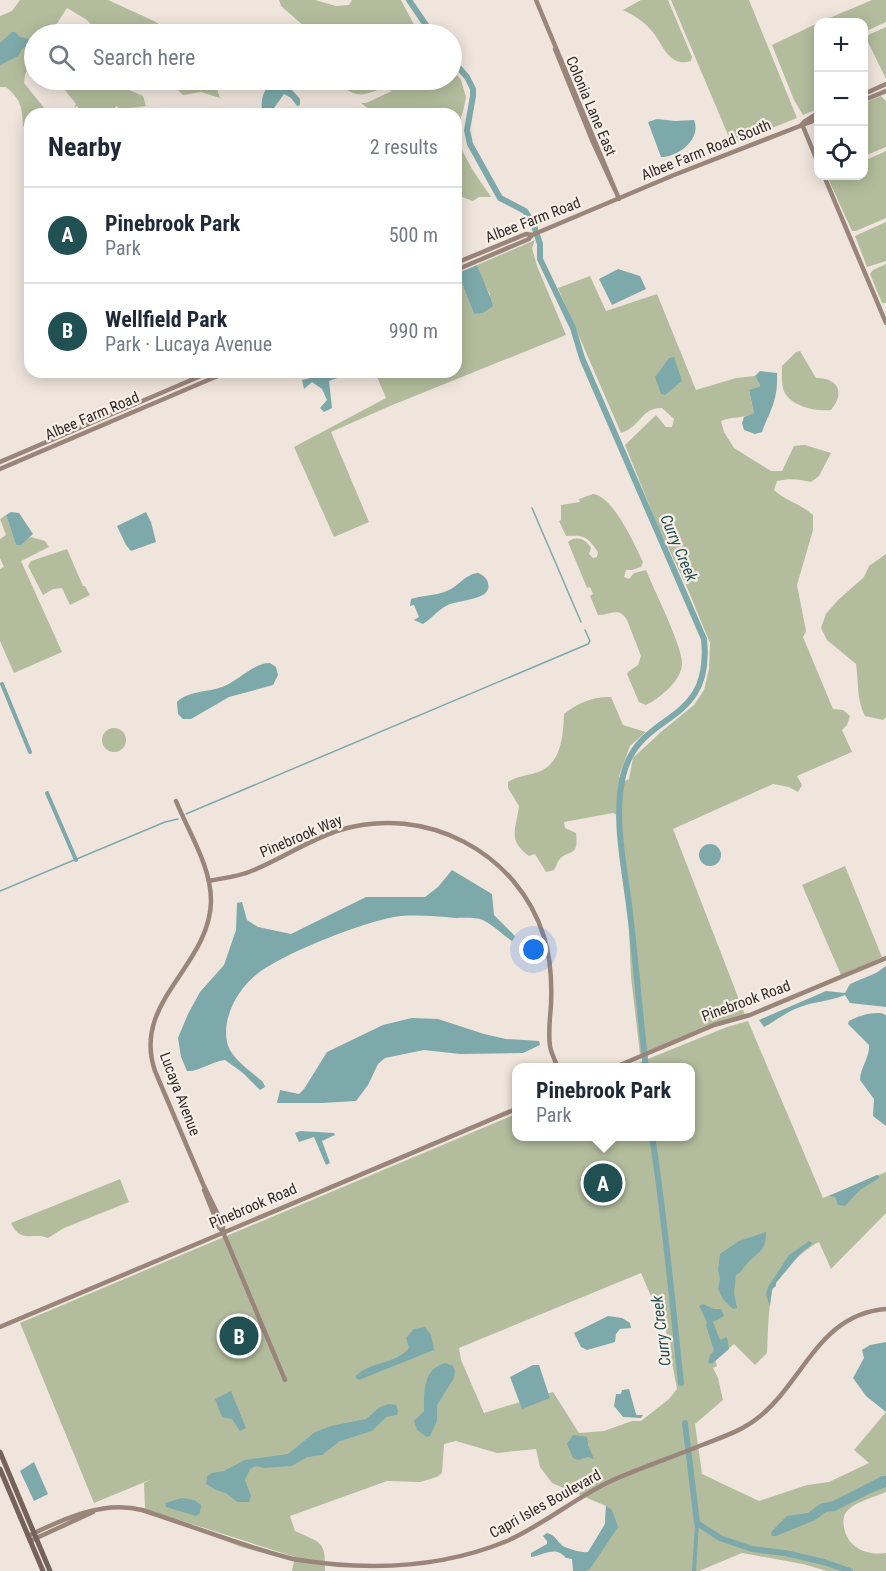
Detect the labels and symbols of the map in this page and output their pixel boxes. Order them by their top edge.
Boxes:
street label: Colonia Lane East [562,54,620,158]
street label: Albee Farm Road South [639,116,773,184]
street label: Albee Farm Road [483,194,583,246]
street label: Albee Farm Road [42,388,142,444]
water label: Curry Creek [656,512,702,585]
street label: Pinebrook Way [257,811,345,861]
your location [519,935,548,964]
street label: Pinebrook Road [699,977,793,1025]
street label: Lucaya Avenue [156,1050,204,1138]
pin: A [584,1160,622,1206]
street label: Pinebrook Road [207,1179,299,1233]
water label: Curry Creek [647,1294,675,1367]
pin: B [220,1314,258,1358]
street label: Capri Isles Boulevard [486,1466,604,1542]

